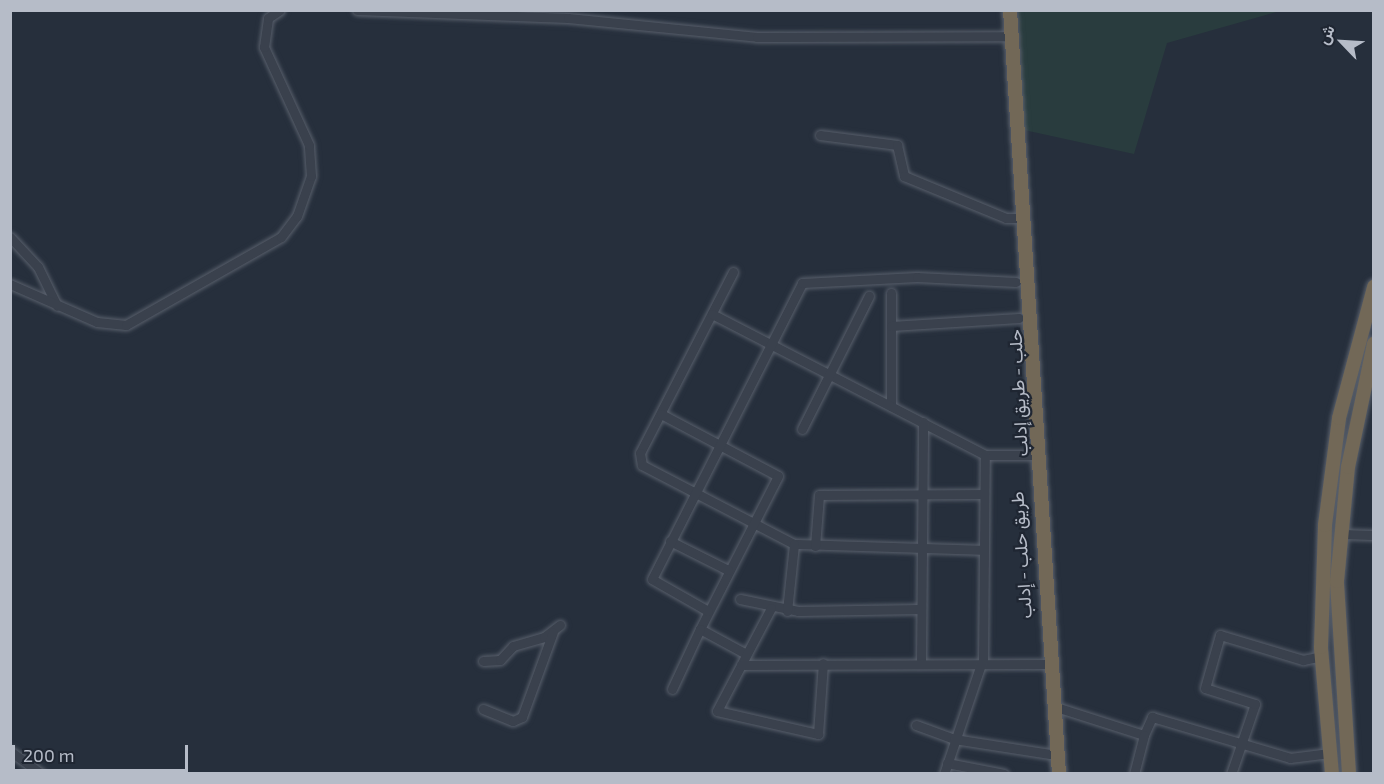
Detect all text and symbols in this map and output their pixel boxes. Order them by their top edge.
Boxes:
north arrow [1312,12,1372,72]
text: ش [1313,21,1338,47]
street label: حلب - طريق إدلب [1004,329,1032,457]
street label: طريق حلب - إدلب [1006,491,1036,619]
scale bar [15,733,190,771]
text: 200 m [23,744,75,766]

